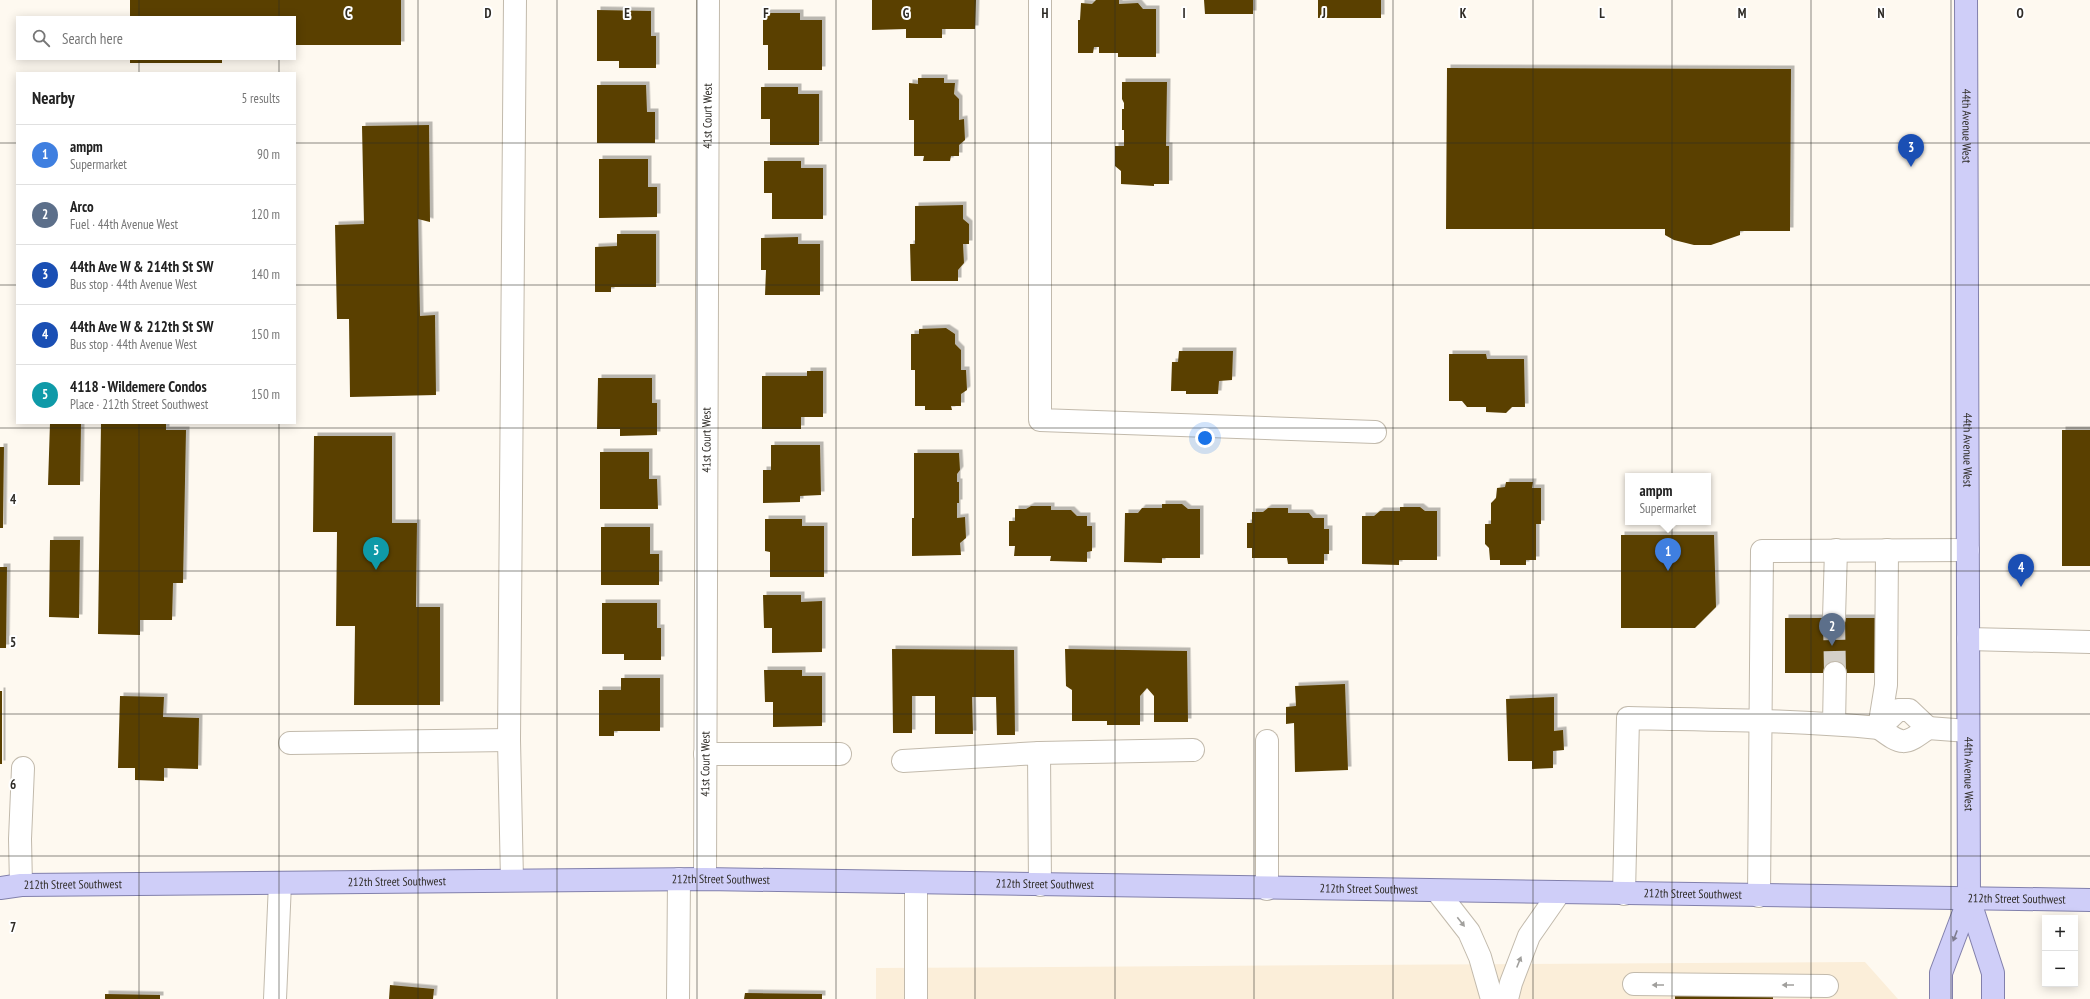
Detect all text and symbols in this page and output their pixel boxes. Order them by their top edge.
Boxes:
text: C [345,5,351,22]
text: D [485,5,492,22]
text: E [624,5,630,22]
text: F [763,5,769,22]
text: G [903,5,910,22]
text: H [1042,5,1049,22]
text: I [1182,5,1186,22]
text: J [1321,5,1326,22]
text: K [1460,5,1467,22]
text: L [1599,5,1605,22]
text: M [1738,5,1747,22]
text: N [1877,5,1885,22]
text: O [2016,5,2024,22]
search box [16,16,296,60]
icon: search [30,27,52,49]
text: Search here [62,29,123,48]
street label: 41st Court West [699,83,715,149]
text: Nearby [32,87,75,109]
street label: 44th Avenue West [1959,89,1975,164]
text: 5 results [241,90,280,107]
pin: 3 [1898,134,1924,167]
text: ampm [70,137,103,156]
text: 1 [42,146,48,163]
text: 90 m [257,146,280,163]
text: Supermarket [70,156,127,173]
text: Arco [70,197,94,216]
text: 2 [42,206,48,223]
text: 120 m [251,206,280,223]
text: Fuel · 44th Avenue West [70,216,178,233]
text: 44th Ave W & 214th St SW [70,257,214,276]
text: 3 [42,266,48,283]
text: 140 m [251,266,280,283]
text: Bus stop · 44th Avenue West [70,276,197,293]
text: 44th Ave W & 212th St SW [70,317,214,336]
text: 4 [42,326,48,343]
text: 150 m [251,326,280,343]
text: Bus stop · 44th Avenue West [70,336,197,353]
text: 4118 - Wildemere Condos [70,377,207,396]
text: 5 [42,386,48,403]
text: 150 m [251,386,280,403]
text: Place · 212th Street Southwest [70,396,208,413]
street label: 41st Court West [698,407,714,473]
street label: 44th Avenue West [1960,413,1976,488]
your location [1195,428,1215,448]
popup [1625,473,1711,525]
text: ampm [1640,481,1672,500]
text: 4 [10,491,17,508]
text: Supermarket [1640,500,1696,517]
pin: 5 [363,537,389,570]
pin: 1 [1655,538,1681,571]
pin: 4 [2008,554,2034,587]
pin: 2 [1819,613,1845,646]
text: 5 [10,634,16,651]
street label: 41st Court West [697,731,713,797]
street label: 44th Avenue West [1961,737,1977,812]
text: 6 [10,776,16,793]
street label: 212th Street Southwest [672,871,771,887]
street label: 212th Street Southwest [348,873,447,889]
street label: 212th Street Southwest [995,875,1095,892]
street label: 212th Street Southwest [24,876,123,892]
street label: 212th Street Southwest [1319,880,1419,897]
street label: 212th Street Southwest [1643,885,1743,902]
street label: 212th Street Southwest [1967,890,2067,907]
map controls [2042,915,2078,987]
button: + [2042,915,2078,951]
one-way arrow [1457,916,1466,927]
text: 7 [10,919,16,936]
one-way arrow [1952,930,1958,942]
button: − [2042,951,2078,987]
one-way arrow [1517,956,1523,968]
one-way arrow [1652,981,1664,988]
one-way arrow [1781,982,1794,988]

